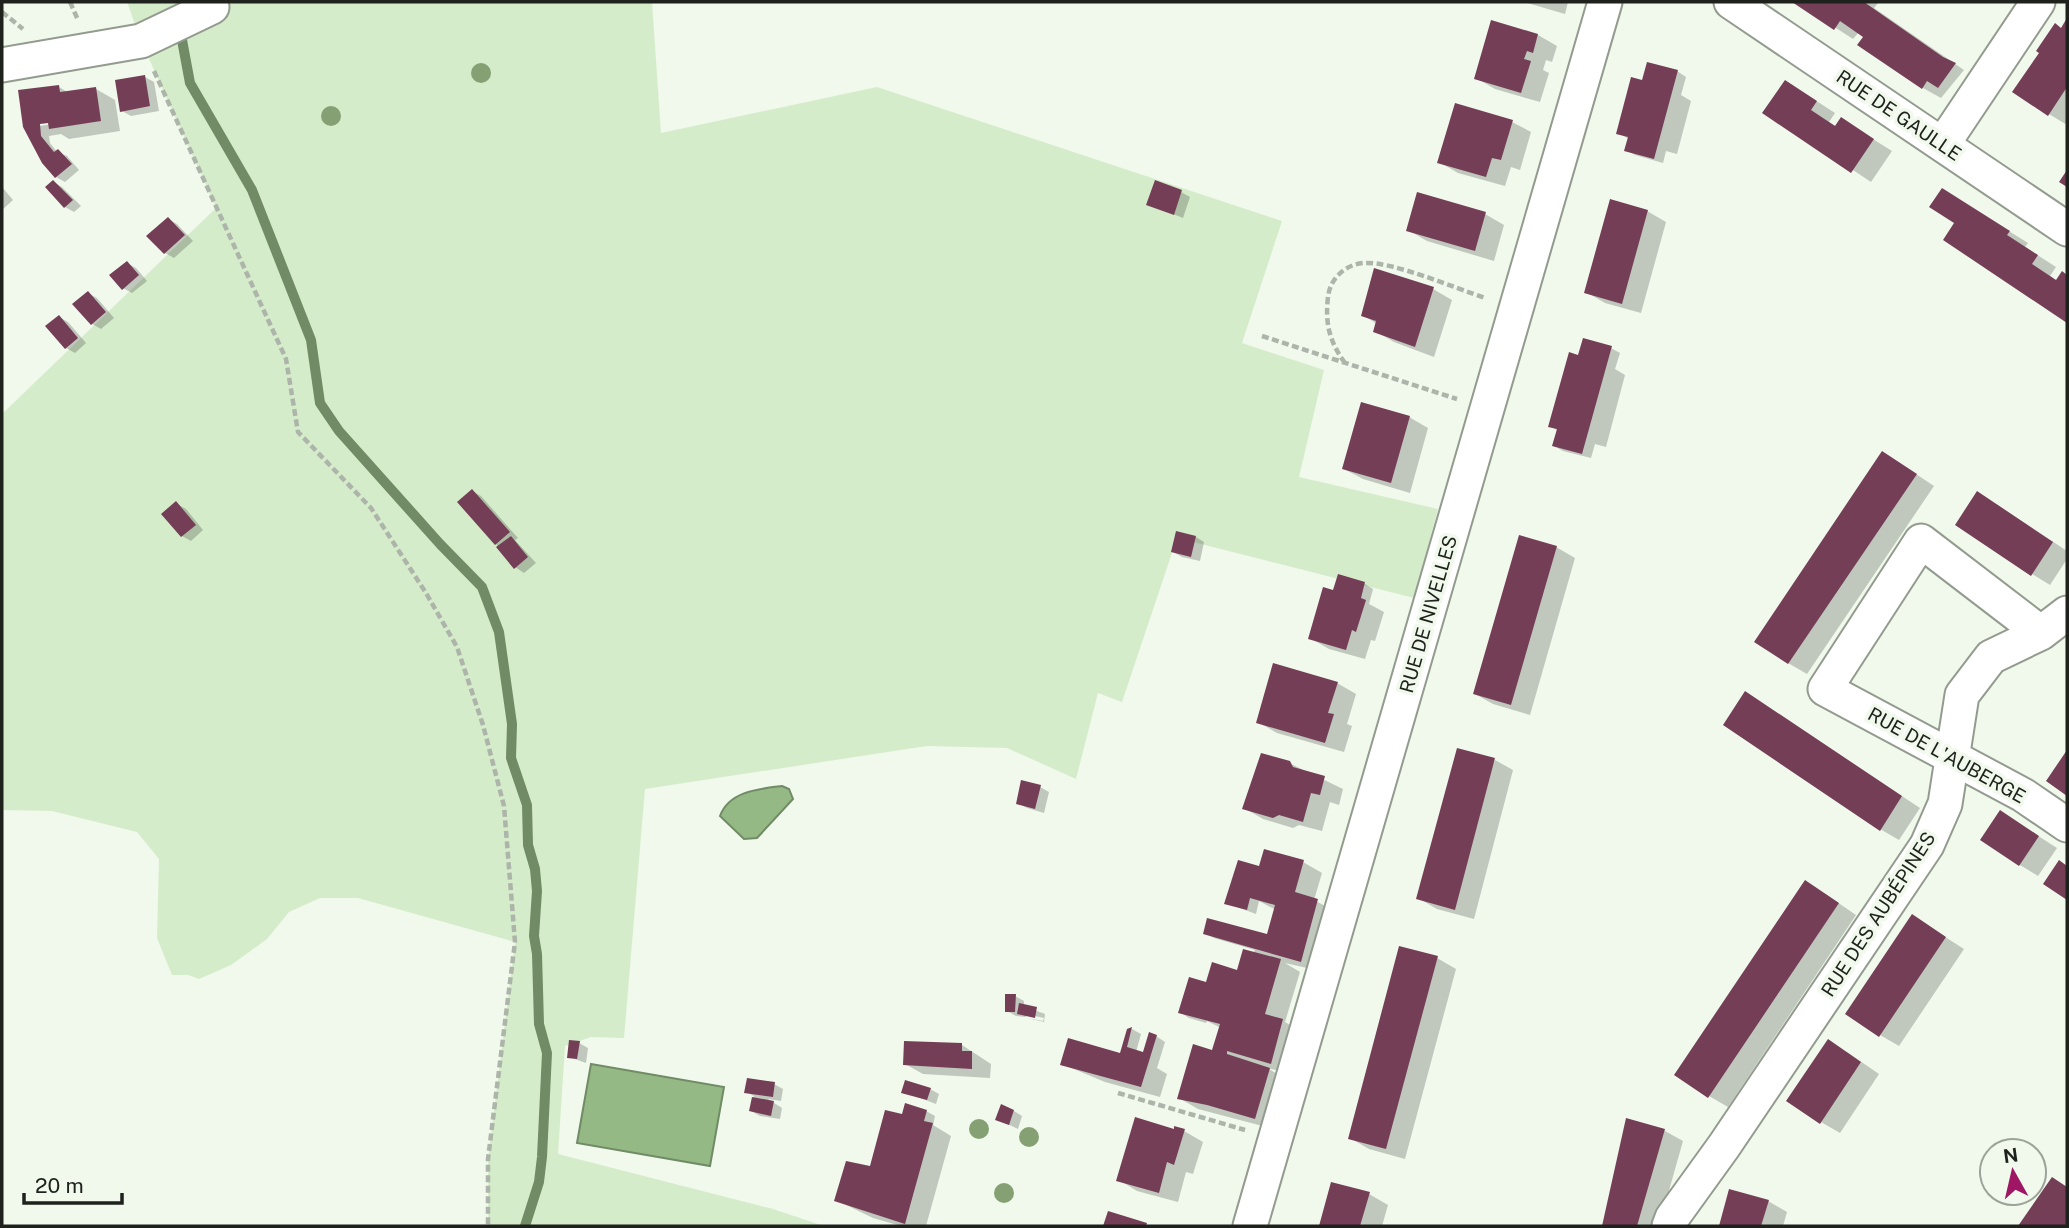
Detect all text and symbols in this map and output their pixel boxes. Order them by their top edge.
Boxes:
street label: RUE DE GAULLE [1832,65,1966,165]
street label: RUE DE NIVELLES [1395,533,1461,695]
street label: RUE DE L'AUBERGE [1864,703,2030,807]
street label: RUE DES AUBÉPINES [1817,828,1939,1000]
north arrow [1978,1137,2048,1207]
text: N [2002,1143,2020,1167]
scale bar [24,1162,122,1206]
text: 20 m [35,1173,84,1198]

